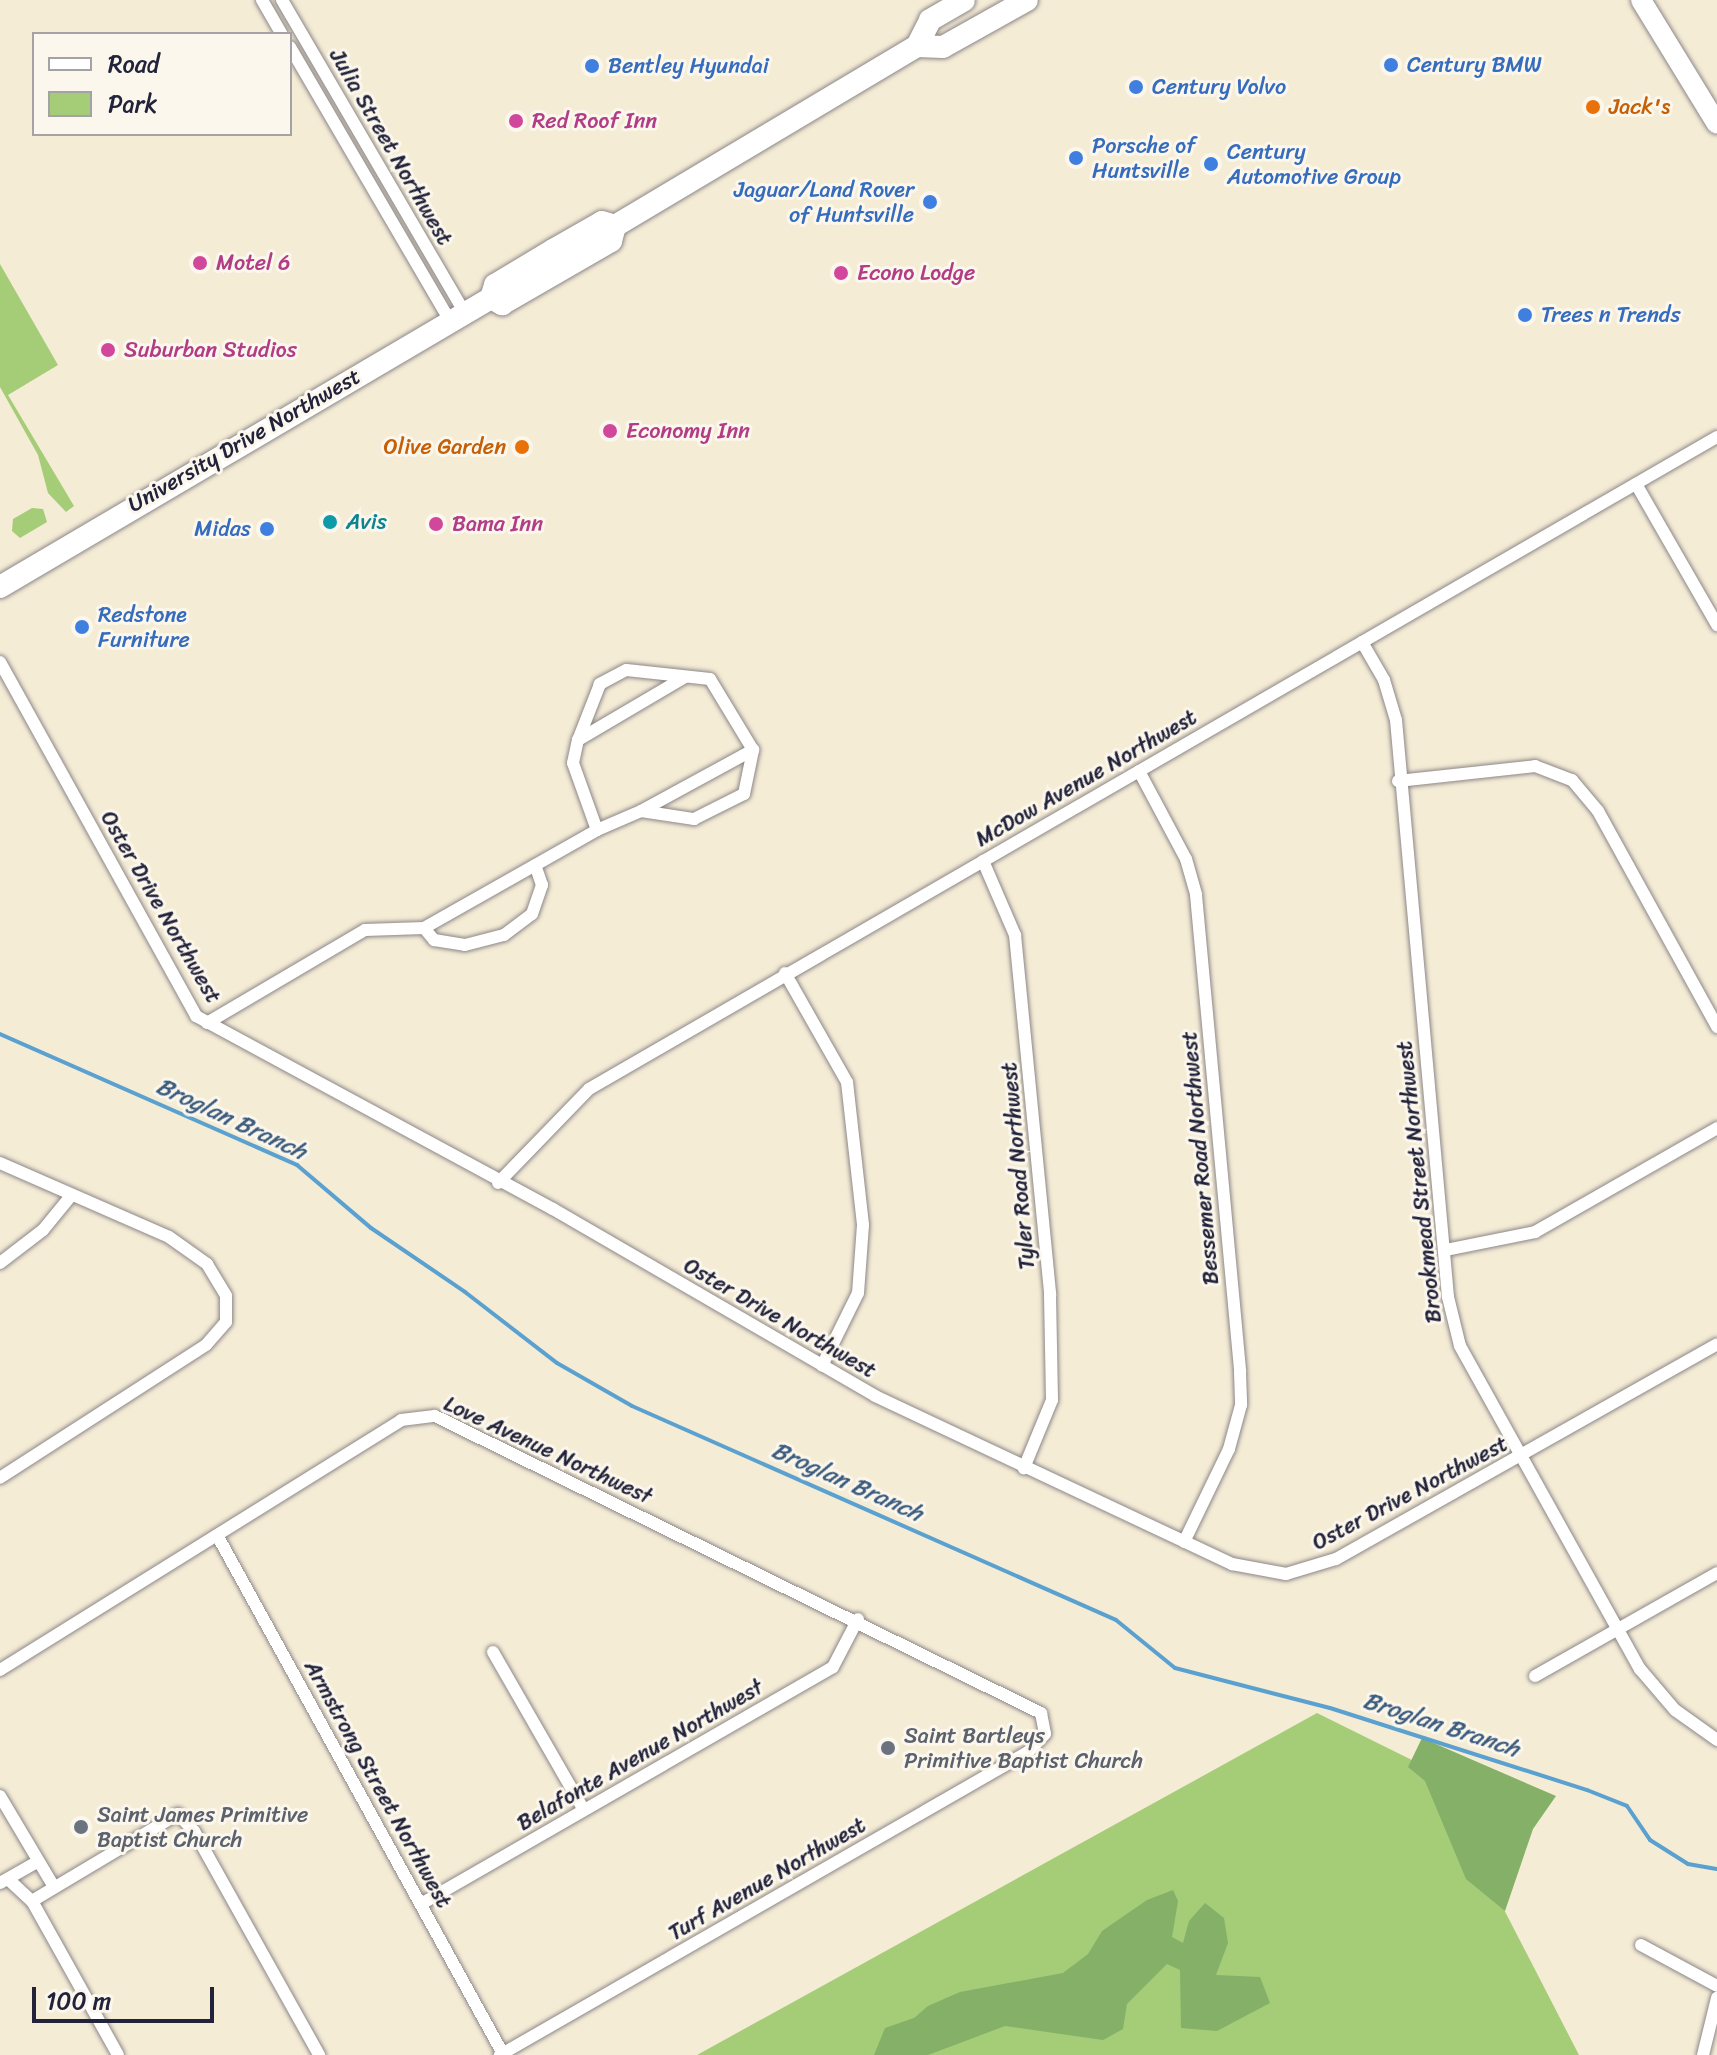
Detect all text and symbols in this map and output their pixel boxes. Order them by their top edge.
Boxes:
legend [32,32,292,136]
text: Road [108,43,159,85]
street label: Julia Street Northwest [324,44,458,250]
place label: Century BMW [1407,52,1542,78]
place label: Bentley Hyundai [608,53,769,79]
marker: Century BMW [1382,56,1400,74]
marker: Bentley Hyundai [583,57,601,75]
place label: Century Volvo [1152,74,1287,100]
marker: Century Volvo [1127,78,1145,96]
text: Park [108,83,157,125]
place label: Jack's [1609,94,1670,120]
marker: Jack's [1584,98,1602,116]
place label: Red Roof Inn [532,108,658,134]
marker: Red Roof Inn [507,112,525,130]
place label: Porsche of Huntsville [1092,132,1196,184]
place label: Century Automotive Group [1227,138,1401,190]
marker: Porsche of Huntsville [1067,149,1085,167]
marker: Century Automotive Group [1202,155,1220,173]
place label: Jaguar/Land Rover of Huntsville [733,176,914,228]
marker: Jaguar/Land Rover of Huntsville [921,193,939,211]
place label: Motel 6 [216,250,291,276]
marker: Motel 6 [191,254,209,272]
place label: Econo Lodge [857,260,975,286]
marker: Econo Lodge [832,264,850,282]
place label: Trees n Trends [1541,302,1680,328]
marker: Trees n Trends [1516,306,1534,324]
place label: Suburban Studios [124,337,296,363]
marker: Suburban Studios [99,341,117,359]
street label: University Drive Northwest [123,363,365,517]
place label: Economy Inn [626,418,750,444]
marker: Economy Inn [601,422,619,440]
place label: Olive Garden [384,434,506,460]
marker: Olive Garden [513,438,531,456]
place label: Avis [346,509,387,535]
place label: Bama Inn [452,511,543,537]
marker: Avis [321,513,339,531]
marker: Bama Inn [427,515,445,533]
place label: Midas [194,516,251,542]
marker: Midas [258,520,276,538]
place label: Redstone Furniture [98,601,190,652]
marker: Redstone Furniture [73,618,91,636]
street label: McDow Avenue Northwest [970,704,1202,852]
street label: Oster Drive Northwest [95,806,227,1008]
street label: Bessemer Road Northwest [1176,1030,1224,1286]
street label: Brookmead Street Northwest [1391,1039,1447,1325]
street label: Tyler Road Northwest [996,1061,1040,1271]
water label: Broglan Branch [152,1072,310,1166]
street label: Oster Drive Northwest [679,1252,881,1384]
street label: Love Avenue Northwest [440,1390,656,1510]
street label: Oster Drive Northwest [1308,1430,1512,1556]
water label: Broglan Branch [767,1436,927,1528]
street label: Armstrong Street Northwest [299,1655,457,1913]
street label: Belafonte Avenue Northwest [512,1674,768,1836]
water label: Broglan Branch [1360,1686,1522,1764]
place label: Saint Bartleys Primitive Baptist Church [904,1722,1143,1774]
marker: Saint Bartleys Primitive Baptist Church [879,1739,897,1757]
place label: Saint James Primitive Baptist Church [97,1801,308,1852]
street label: Turf Avenue Northwest [663,1811,871,1947]
marker: Saint James Primitive Baptist Church [72,1818,90,1836]
scale bar [36,1971,218,2021]
text: 100 m [46,1980,111,2022]

